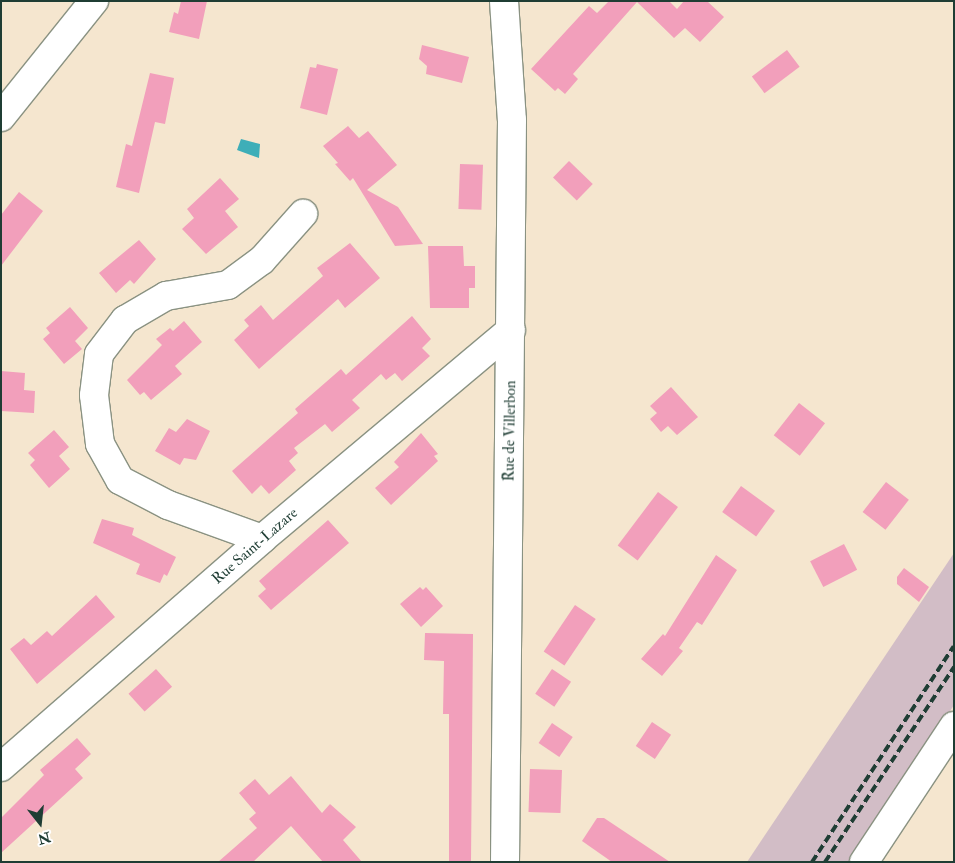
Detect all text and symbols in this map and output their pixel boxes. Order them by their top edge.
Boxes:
street label: Rue de Villerbon [500,380,520,482]
street label: Rue Saint-Lazare [209,504,301,588]
north arrow [15,798,65,848]
text: N [36,828,53,848]

